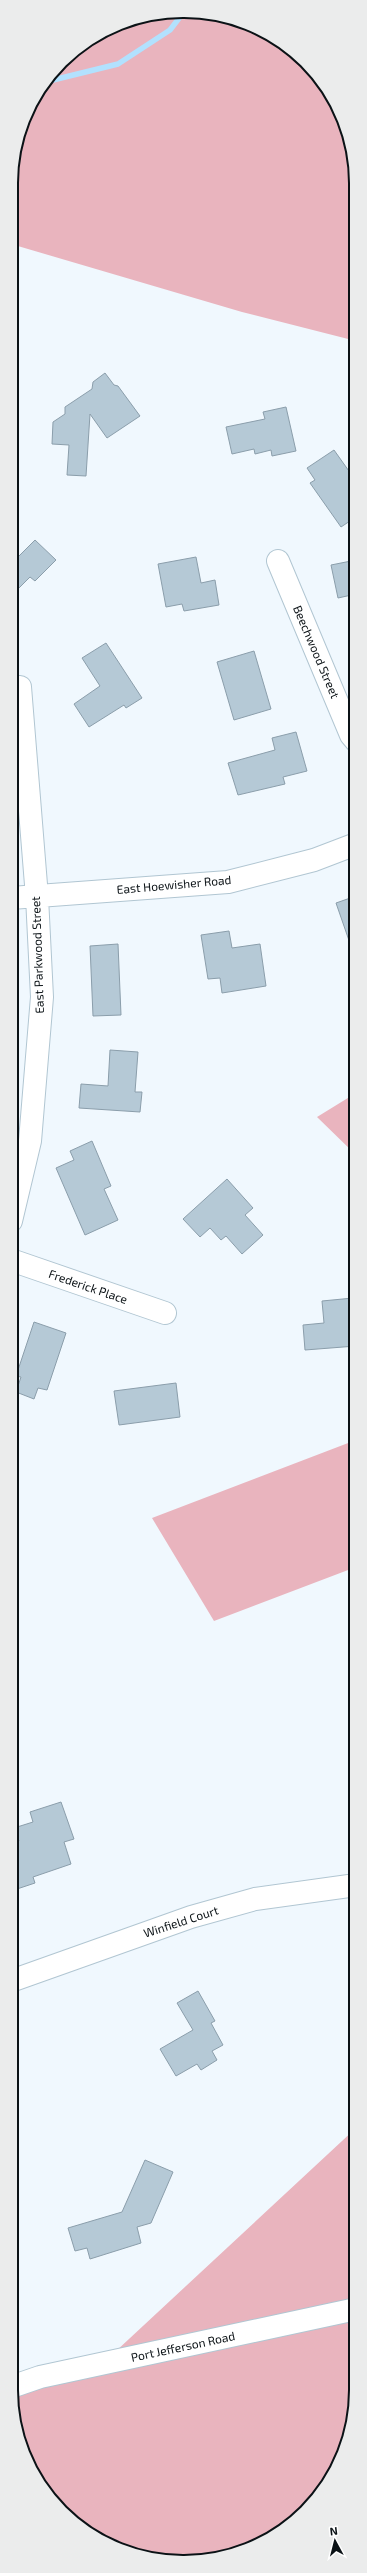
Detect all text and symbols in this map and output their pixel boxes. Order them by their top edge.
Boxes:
street label: Beechwood Street [291,603,343,701]
street label: East Hoewisher Road [116,872,232,896]
street label: East Parkwood Street [28,896,46,1014]
street label: Frederick Place [47,1266,130,1306]
street label: Winfield Court [141,1902,220,1940]
street label: Port Jefferson Road [129,2328,236,2364]
north arrow [315,2521,355,2561]
text: N [329,2524,339,2538]

